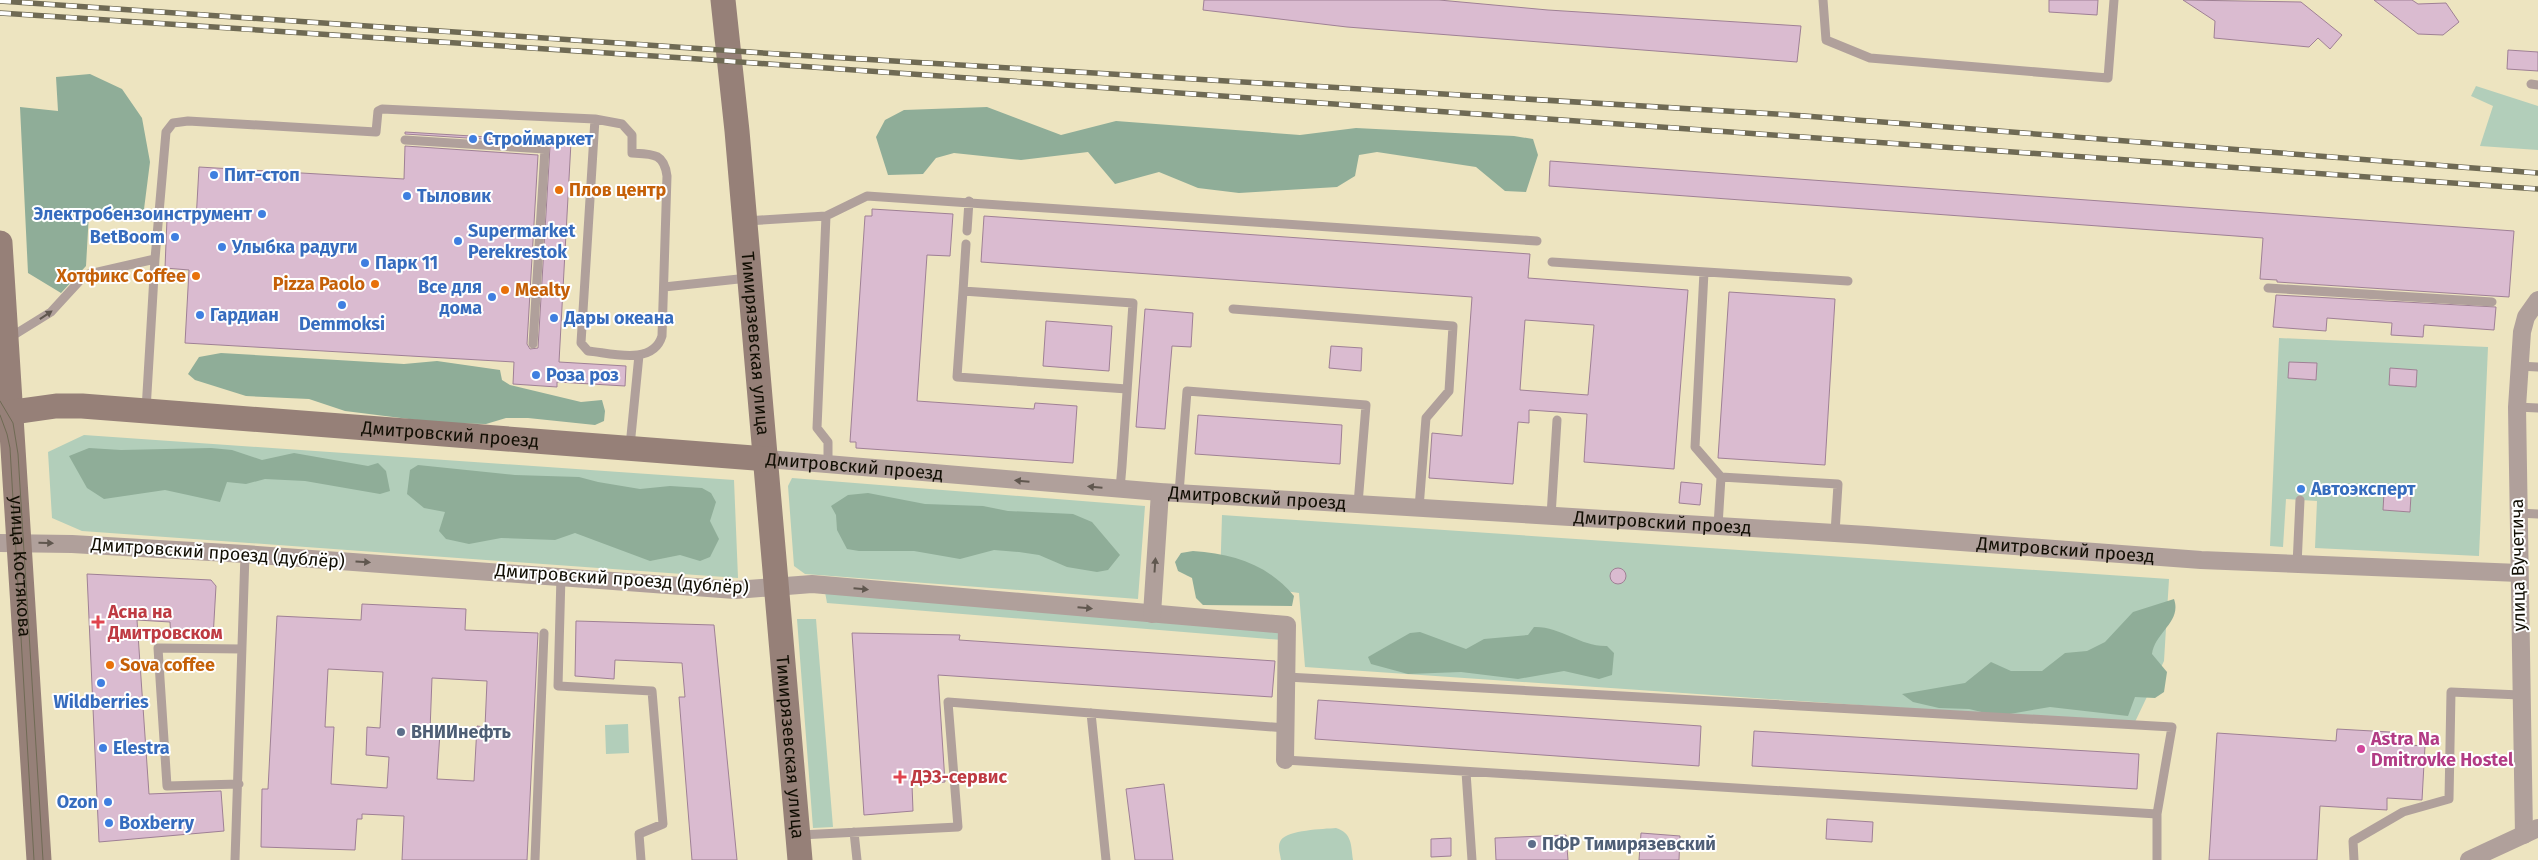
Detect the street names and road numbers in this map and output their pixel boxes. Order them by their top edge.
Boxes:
street label: Тимирязевская улица [736,251,774,436]
street label: Дмитровский проезд [360,417,540,452]
street label: Дмитровский проезд [764,448,944,485]
street label: Дмитровский проезд [1167,481,1347,514]
street label: улица Костякова [5,495,36,638]
street label: улица Вучетича [2506,498,2530,632]
street label: Дмитровский проезд [1572,506,1752,539]
street label: Дмитровский проезд [1975,532,2155,567]
street label: Дмитровский проезд (дублёр) [89,533,346,573]
street label: Дмитровский проезд (дублёр) [493,559,750,599]
street label: Тимирязевская улица [771,654,809,840]

